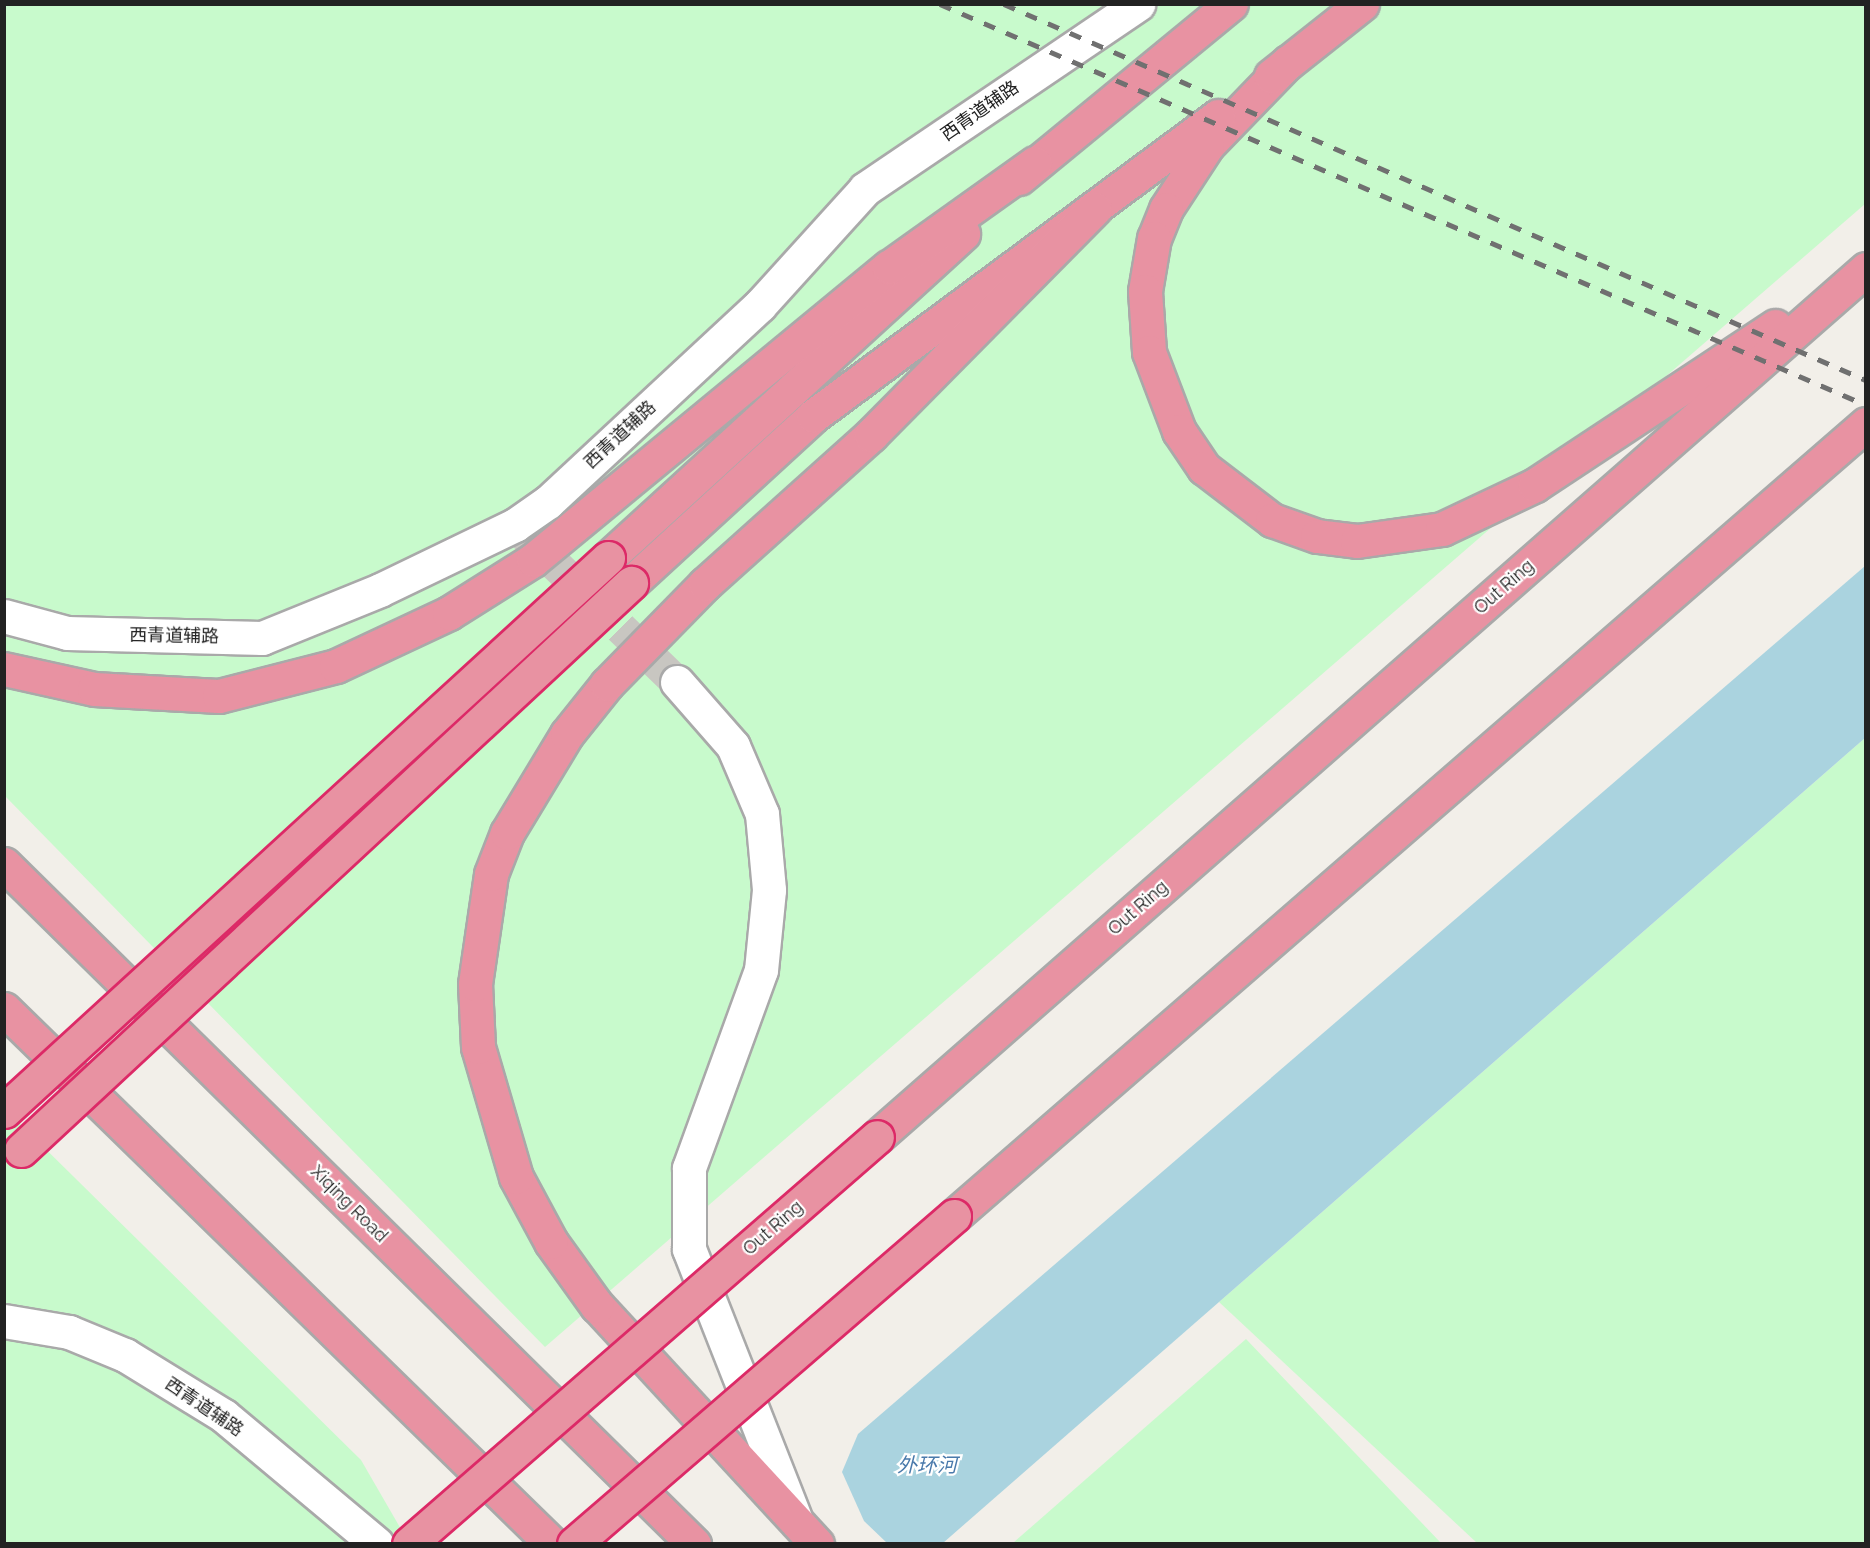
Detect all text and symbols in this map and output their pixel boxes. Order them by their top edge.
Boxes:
street label: 西青道辅路 [937,76,1023,146]
street label: 西青道辅路 [580,396,660,474]
street label: Out Ring [1470,555,1538,619]
street label: 西青道辅路 [129,624,219,648]
street label: Out Ring [1104,876,1172,940]
street label: Xiqing Road [306,1161,392,1247]
street label: Out Ring [739,1196,807,1260]
street label: 西青道辅路 [161,1373,247,1441]
water label: 外环河 [897,1453,957,1477]

